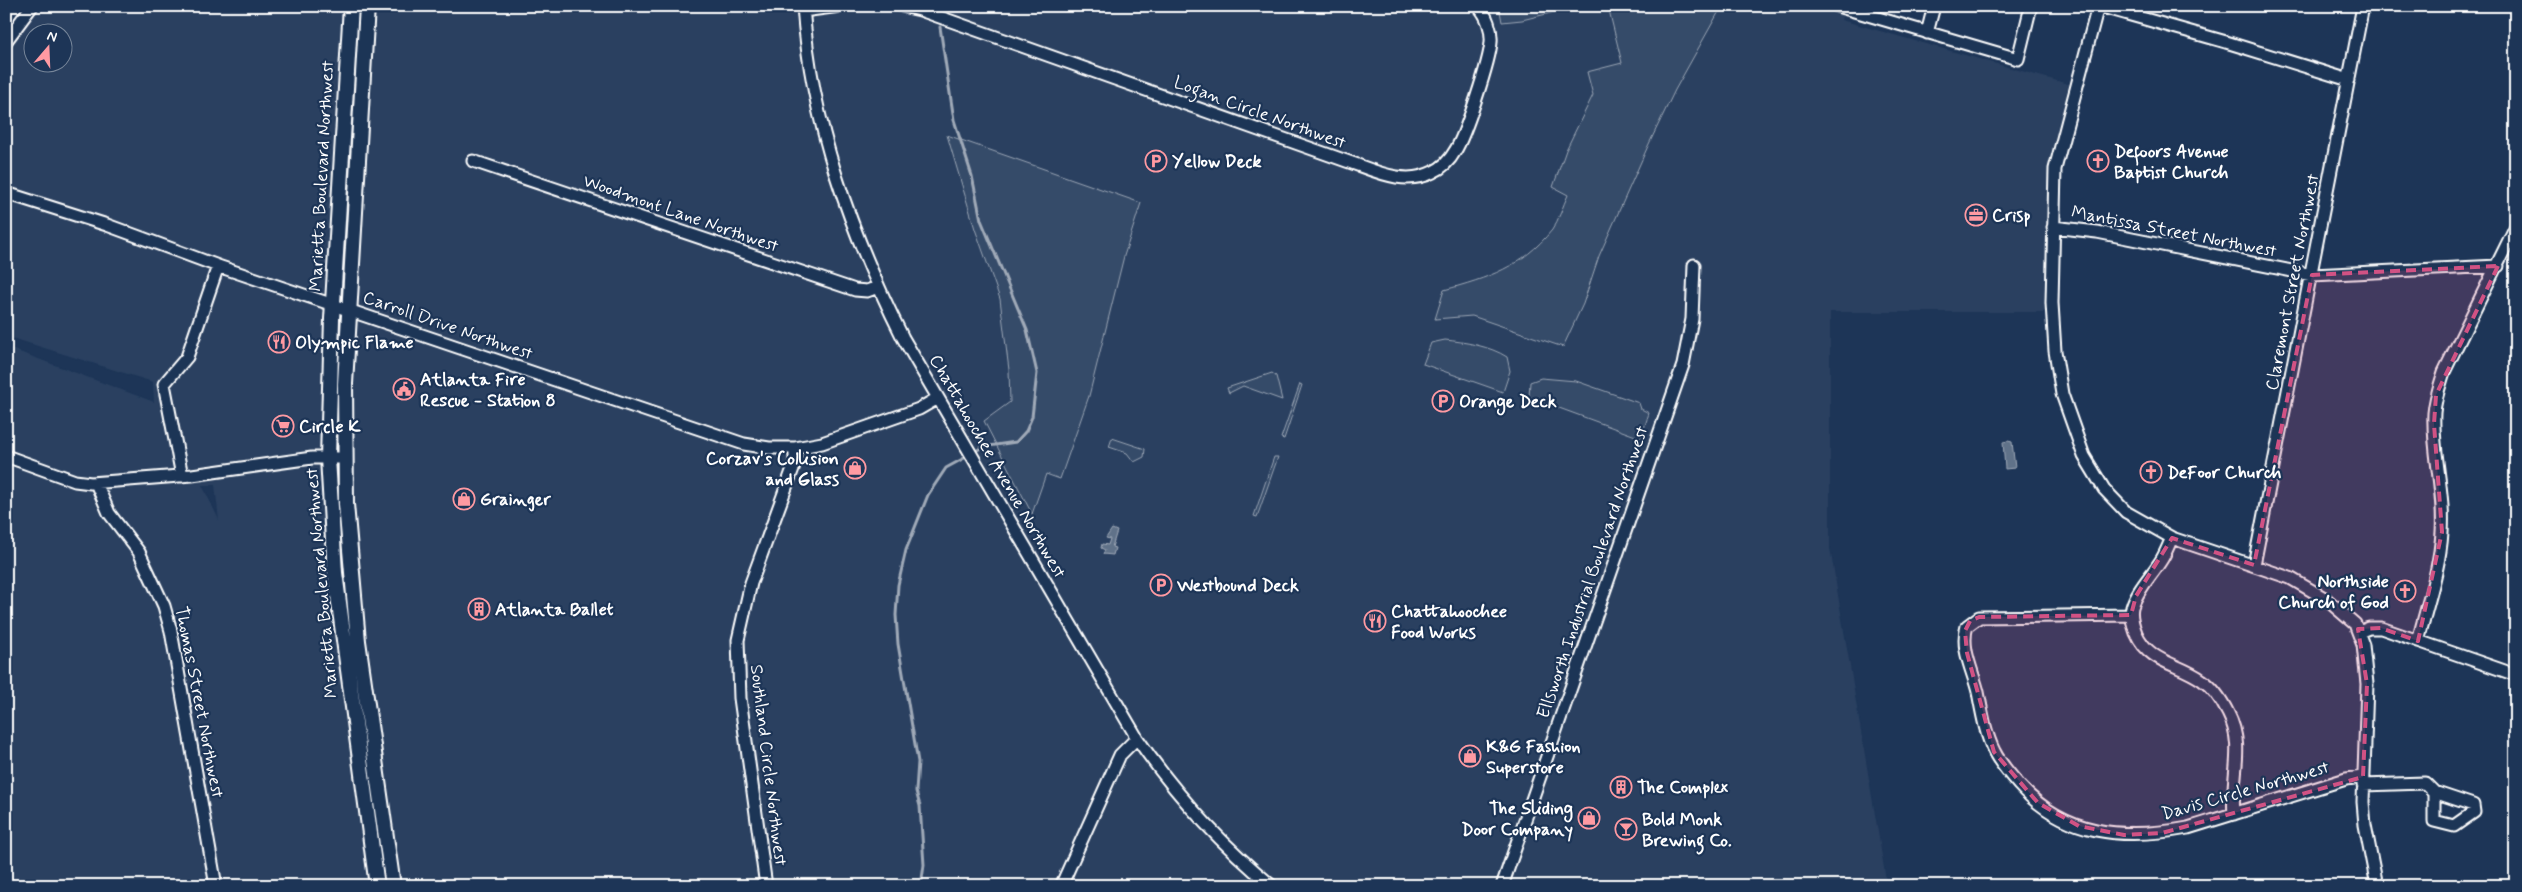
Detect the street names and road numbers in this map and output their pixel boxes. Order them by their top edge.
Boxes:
street label: Marietta Boulevard Northwest [304,59,340,292]
street label: Logan Circle Northwest [1170,71,1350,157]
street label: Woodmont Lane Northwest [580,169,782,259]
street label: Claremont Street Northwest [2260,171,2326,393]
street label: Mantissa Street Northwest [2069,200,2279,264]
street label: Carroll Drive Northwest [360,286,536,366]
street label: Chattahoochee Avenue Northwest [923,350,1072,583]
street label: Ellsworth Industrial Boulevard Northwest [1532,422,1655,722]
street label: Marietta Boulevard Northwest [300,466,344,699]
street label: Thomas Street Northwest [169,604,229,801]
street label: Southland Circle Northwest [744,663,792,868]
street label: Davis Circle Northwest [2159,755,2332,826]

